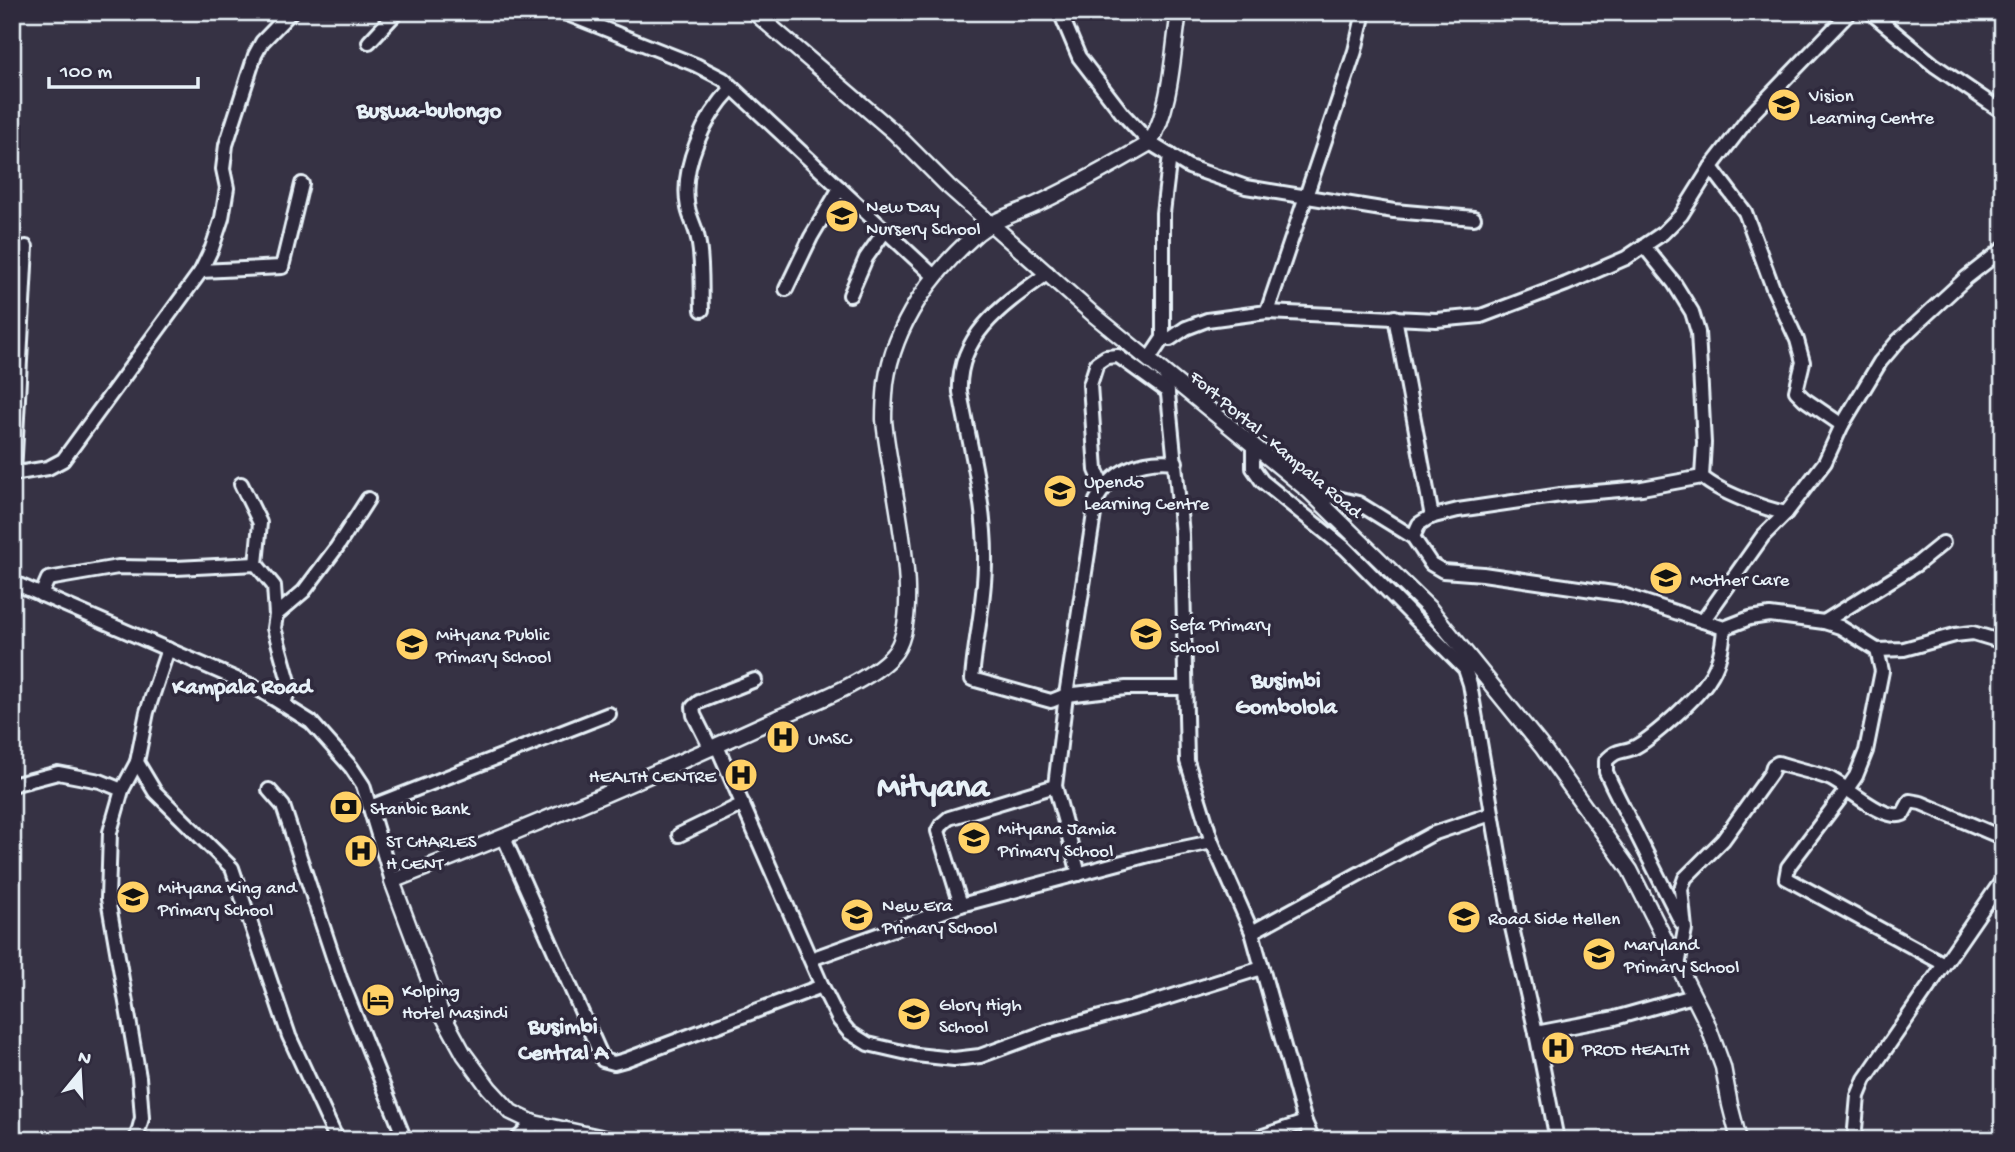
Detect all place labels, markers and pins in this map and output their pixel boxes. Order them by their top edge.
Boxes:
school or university icon: Vision Learning Centre [1765,86,1803,124]
place label: Vision Learning Centre [1808,86,1934,131]
school or university icon: New Day Nursery School [823,197,861,235]
place label: New Day Nursery School [866,197,981,242]
school or university icon: Upendo Learning Centre [1041,472,1079,510]
place label: Upendo Learning Centre [1084,472,1209,517]
school or university icon: Mother Care [1647,559,1685,597]
place label: Mother Care [1690,570,1790,593]
school or university icon: Sefa Primary School [1127,615,1165,653]
place label: Sefa Primary School [1170,615,1272,660]
school or university icon: Mityana Public Primary School [393,625,431,663]
place label: Mityana Public Primary School [435,625,551,670]
hospital icon: UMSC [764,718,802,756]
place label: UMSC [808,729,853,752]
hospital icon: HEALTH CENTRE [722,756,760,794]
place label: HEALTH CENTRE [589,767,717,790]
bank icon: Stanbic Bank [327,788,365,826]
place label: Stanbic Bank [370,799,471,822]
school or university icon: Mityana Jamia Primary School [955,819,993,857]
place label: Mityana Jamia Primary School [997,819,1117,864]
hospital icon: ST CHARLES H CENT [342,832,380,870]
place label: ST CHARLES H CENT [386,832,477,877]
school or university icon: Mityana King and Primary School [114,878,152,916]
place label: Mityana King and Primary School [157,878,299,923]
school or university icon: New Era Primary School [838,896,876,934]
place label: New Era Primary School [881,896,997,941]
school or university icon: Road Side Hellen [1445,898,1483,936]
place label: Road Side Hellen [1488,909,1620,932]
school or university icon: Maryland Primary School [1580,935,1618,973]
place label: Maryland Primary School [1623,935,1739,980]
hotel icon: Kolping Hotel Masindi [359,981,397,1019]
place label: Kolping Hotel Masindi [402,981,508,1026]
school or university icon: Glory High School [895,995,933,1033]
place label: Glory High School [939,995,1022,1040]
hospital icon: PROD HEALTH [1539,1029,1577,1067]
place label: PROD HEALTH [1581,1040,1690,1063]

